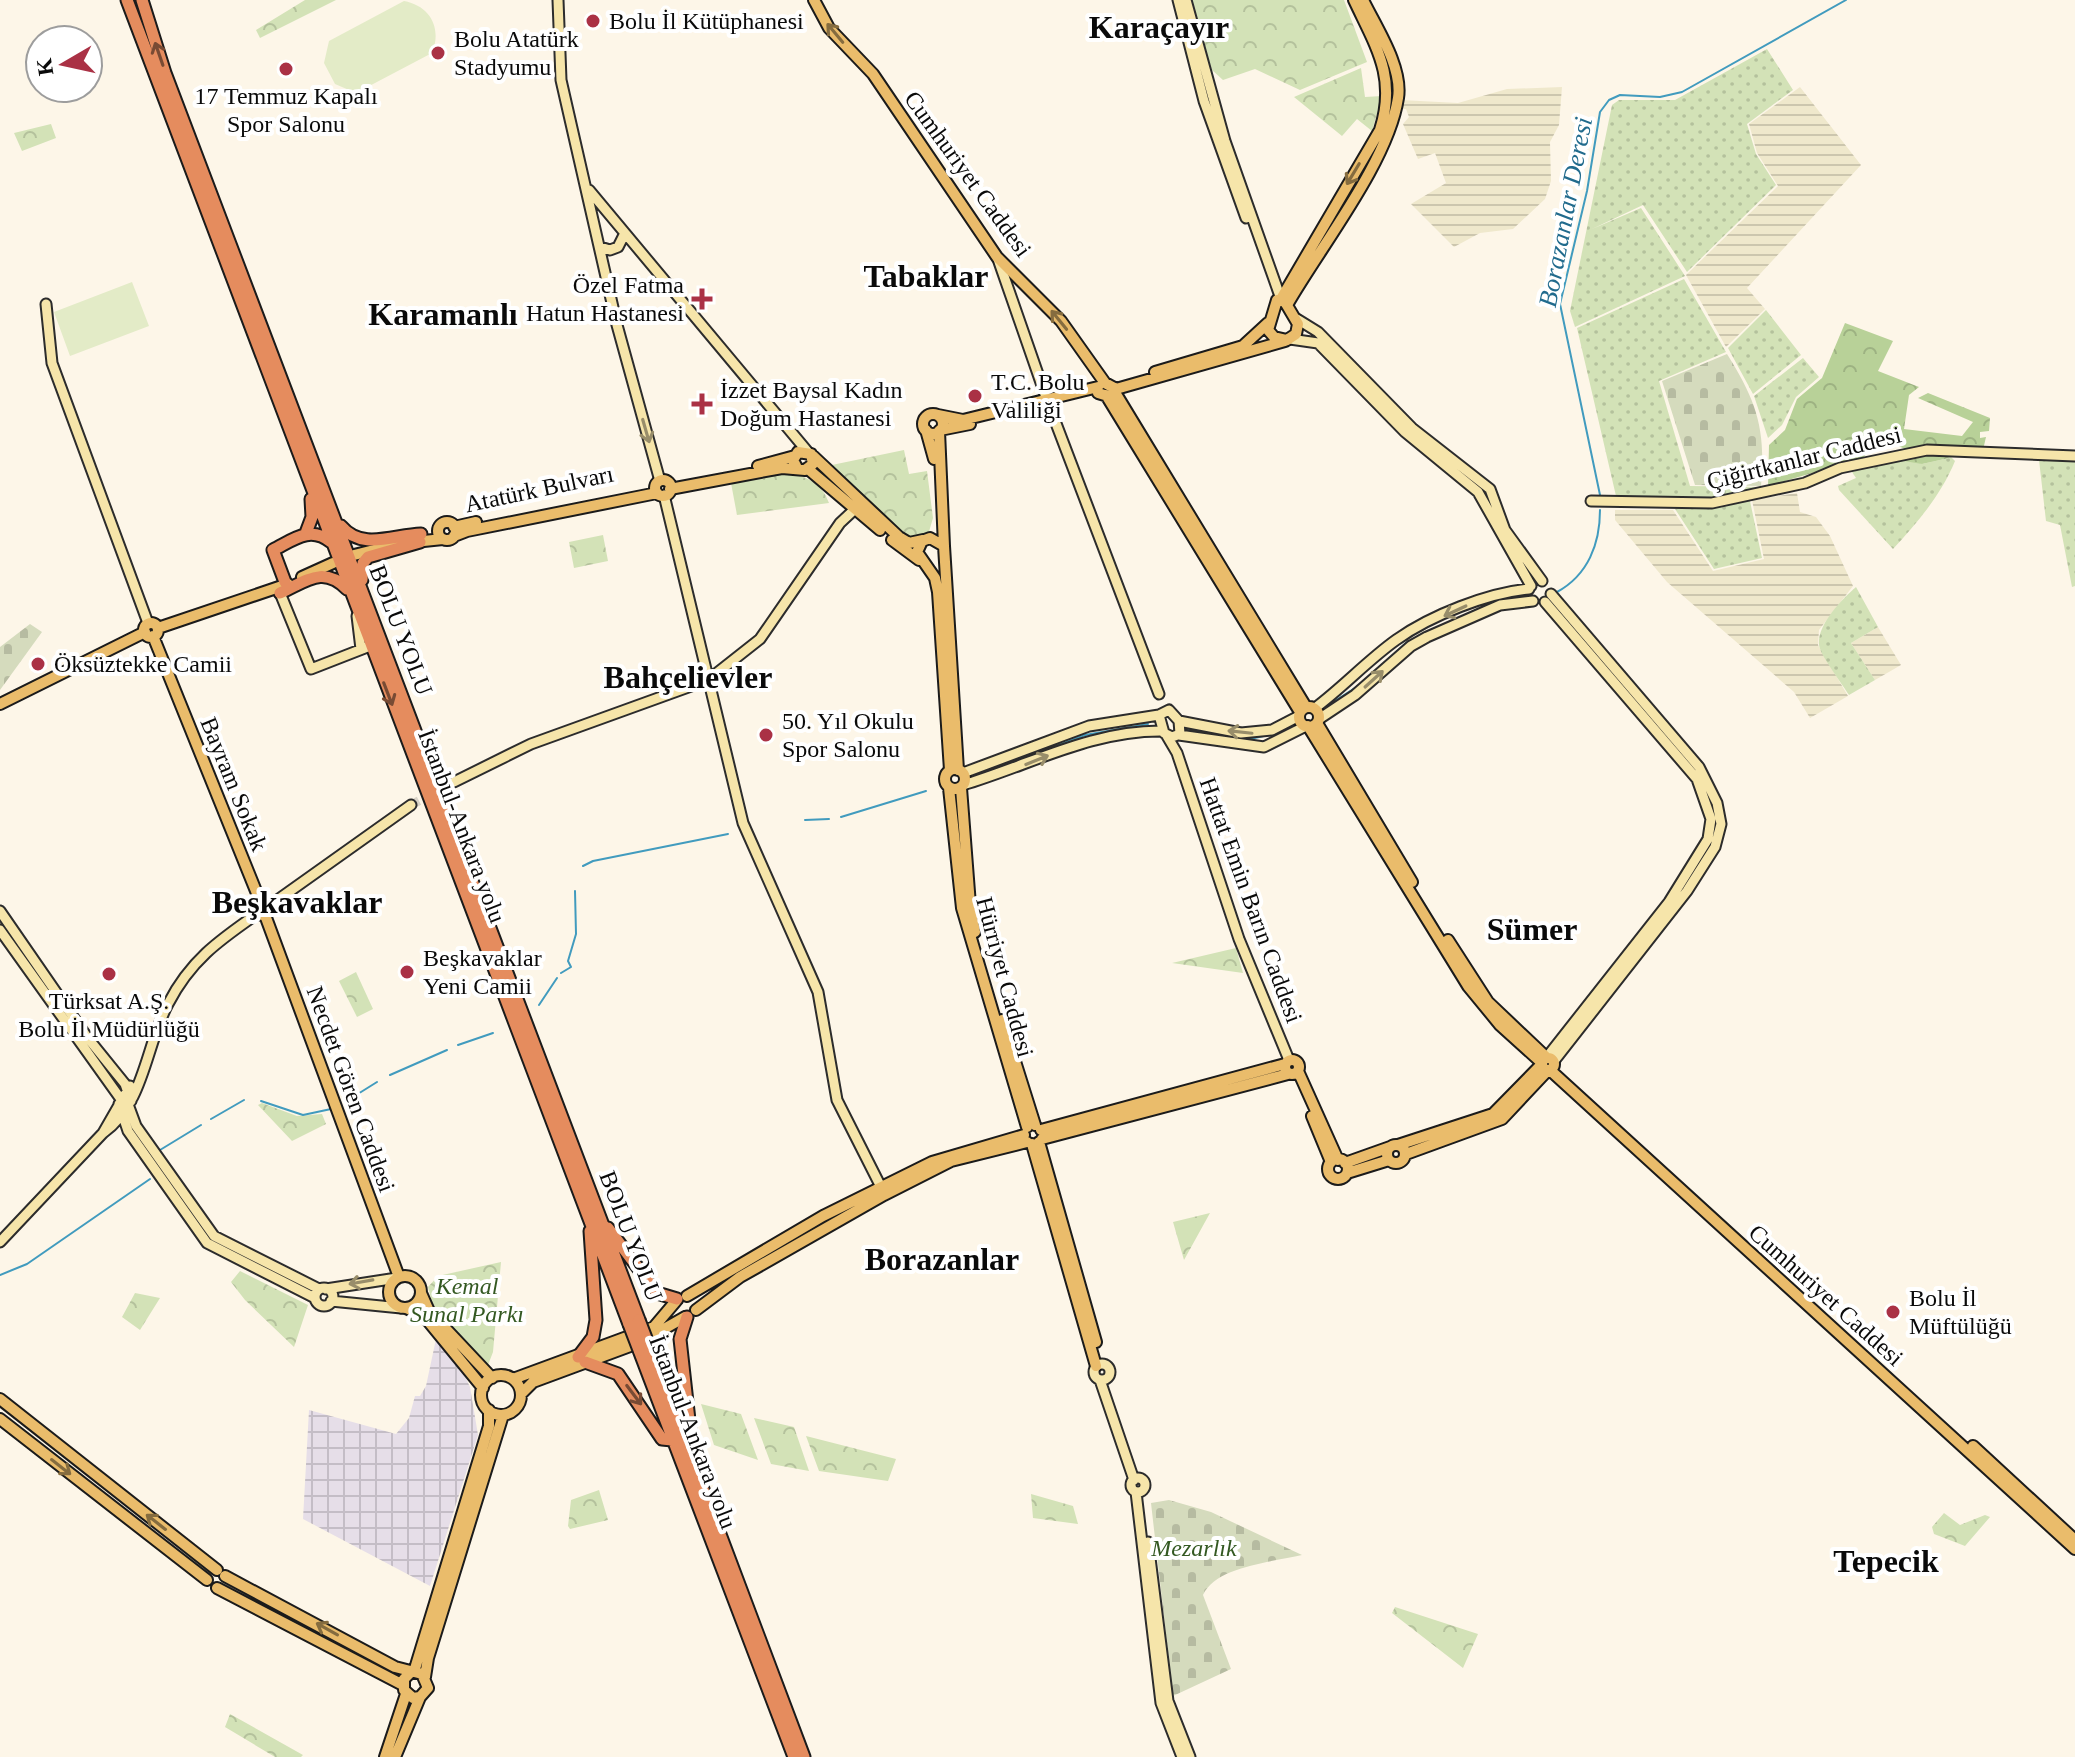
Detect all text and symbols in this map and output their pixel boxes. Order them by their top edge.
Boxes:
place label: Bolu İl Kütüphanesi [609,8,804,34]
district label: Karaçayır [1089,9,1229,45]
marker: Bolu İl Kütüphanesi [584,12,602,30]
one-way arrow [826,23,844,43]
north arrow [24,24,104,104]
place label: Bolu Atatürk Stadyumu [454,26,579,80]
one-way arrow [150,42,165,67]
marker: Bolu Atatürk Stadyumu [429,44,447,62]
text: K [31,57,58,77]
marker: 17 Temmuz Kapalı Spor Salonu [277,60,295,78]
place label: 17 Temmuz Kapalı Spor Salonu [194,83,378,137]
street label: Cumhuriyet Caddesi [899,86,1037,262]
water label: Borazanlar Deresi [1533,114,1598,310]
one-way arrow [1345,162,1361,185]
district label: Tabaklar [863,258,989,294]
place label: Özel Fatma Hatun Hastanesi [526,272,684,326]
marker: Özel Fatma Hatun Hastanesi [691,288,713,310]
district label: Karamanlı [368,296,518,332]
one-way arrow [1050,310,1068,331]
place label: T.C. Bolu Valiliği [991,369,1085,423]
place label: İzzet Baysal Kadın Doğum Hastanesi [720,377,903,431]
marker: T.C. Bolu Valiliği [966,387,984,405]
marker: İzzet Baysal Kadın Doğum Hastanesi [691,393,713,415]
one-way arrow [639,418,654,444]
street label: Çiğirtkanlar Caddesi [1704,421,1904,495]
street label: Atatürk Bulvarı [462,460,616,517]
street label: BOLU YOLU [364,561,438,699]
one-way arrow [1444,604,1468,619]
place label: Öksüztekke Camii [54,651,232,677]
marker: Öksüztekke Camii [29,655,47,673]
district label: Bahçelievler [604,659,772,695]
one-way arrow [1363,670,1383,688]
one-way arrow [382,681,396,706]
place label: 50. Yıl Okulu Spor Salonu [782,708,914,762]
street label: Bayram Sokak [195,713,273,855]
one-way arrow [1227,724,1254,739]
street label: İstanbul-Ankara yolu [413,726,511,926]
marker: 50. Yıl Okulu Spor Salonu [757,726,775,744]
one-way arrow [1024,751,1049,766]
street label: Hattat Emin Barın Caddesi [1194,774,1308,1027]
district label: Beşkavaklar [212,884,382,920]
street label: Hürriyet Caddesi [971,894,1039,1060]
district label: Sümer [1487,911,1577,947]
place label: Beşkavaklar Yeni Camii [423,945,542,999]
marker: Beşkavaklar Yeni Camii [398,963,416,981]
marker: Türksat A.Ş. Bolu İl Müdürlüğü [100,965,118,983]
street label: Necdet Gören Caddesi [302,982,400,1196]
place label: Türksat A.Ş. Bolu İl Müdürlüğü [18,988,200,1042]
street label: BOLU YOLU [594,1167,668,1305]
street label: Cumhuriyet Caddesi [1744,1219,1909,1371]
district label: Borazanlar [865,1241,1019,1277]
park label: Kemal Sunal Parkı [410,1273,524,1327]
one-way arrow [349,1276,375,1291]
place label: Bolu İl Müftülüğü [1909,1285,2012,1339]
marker: Bolu İl Müftülüğü [1884,1303,1902,1321]
street label: İstanbul-Ankara yolu [644,1332,742,1532]
one-way arrow [625,1384,642,1405]
one-way arrow [50,1458,71,1476]
one-way arrow [146,1513,167,1531]
park label: Mezarlık [1150,1535,1237,1561]
district label: Tepecik [1833,1543,1939,1579]
one-way arrow [316,1621,339,1637]

